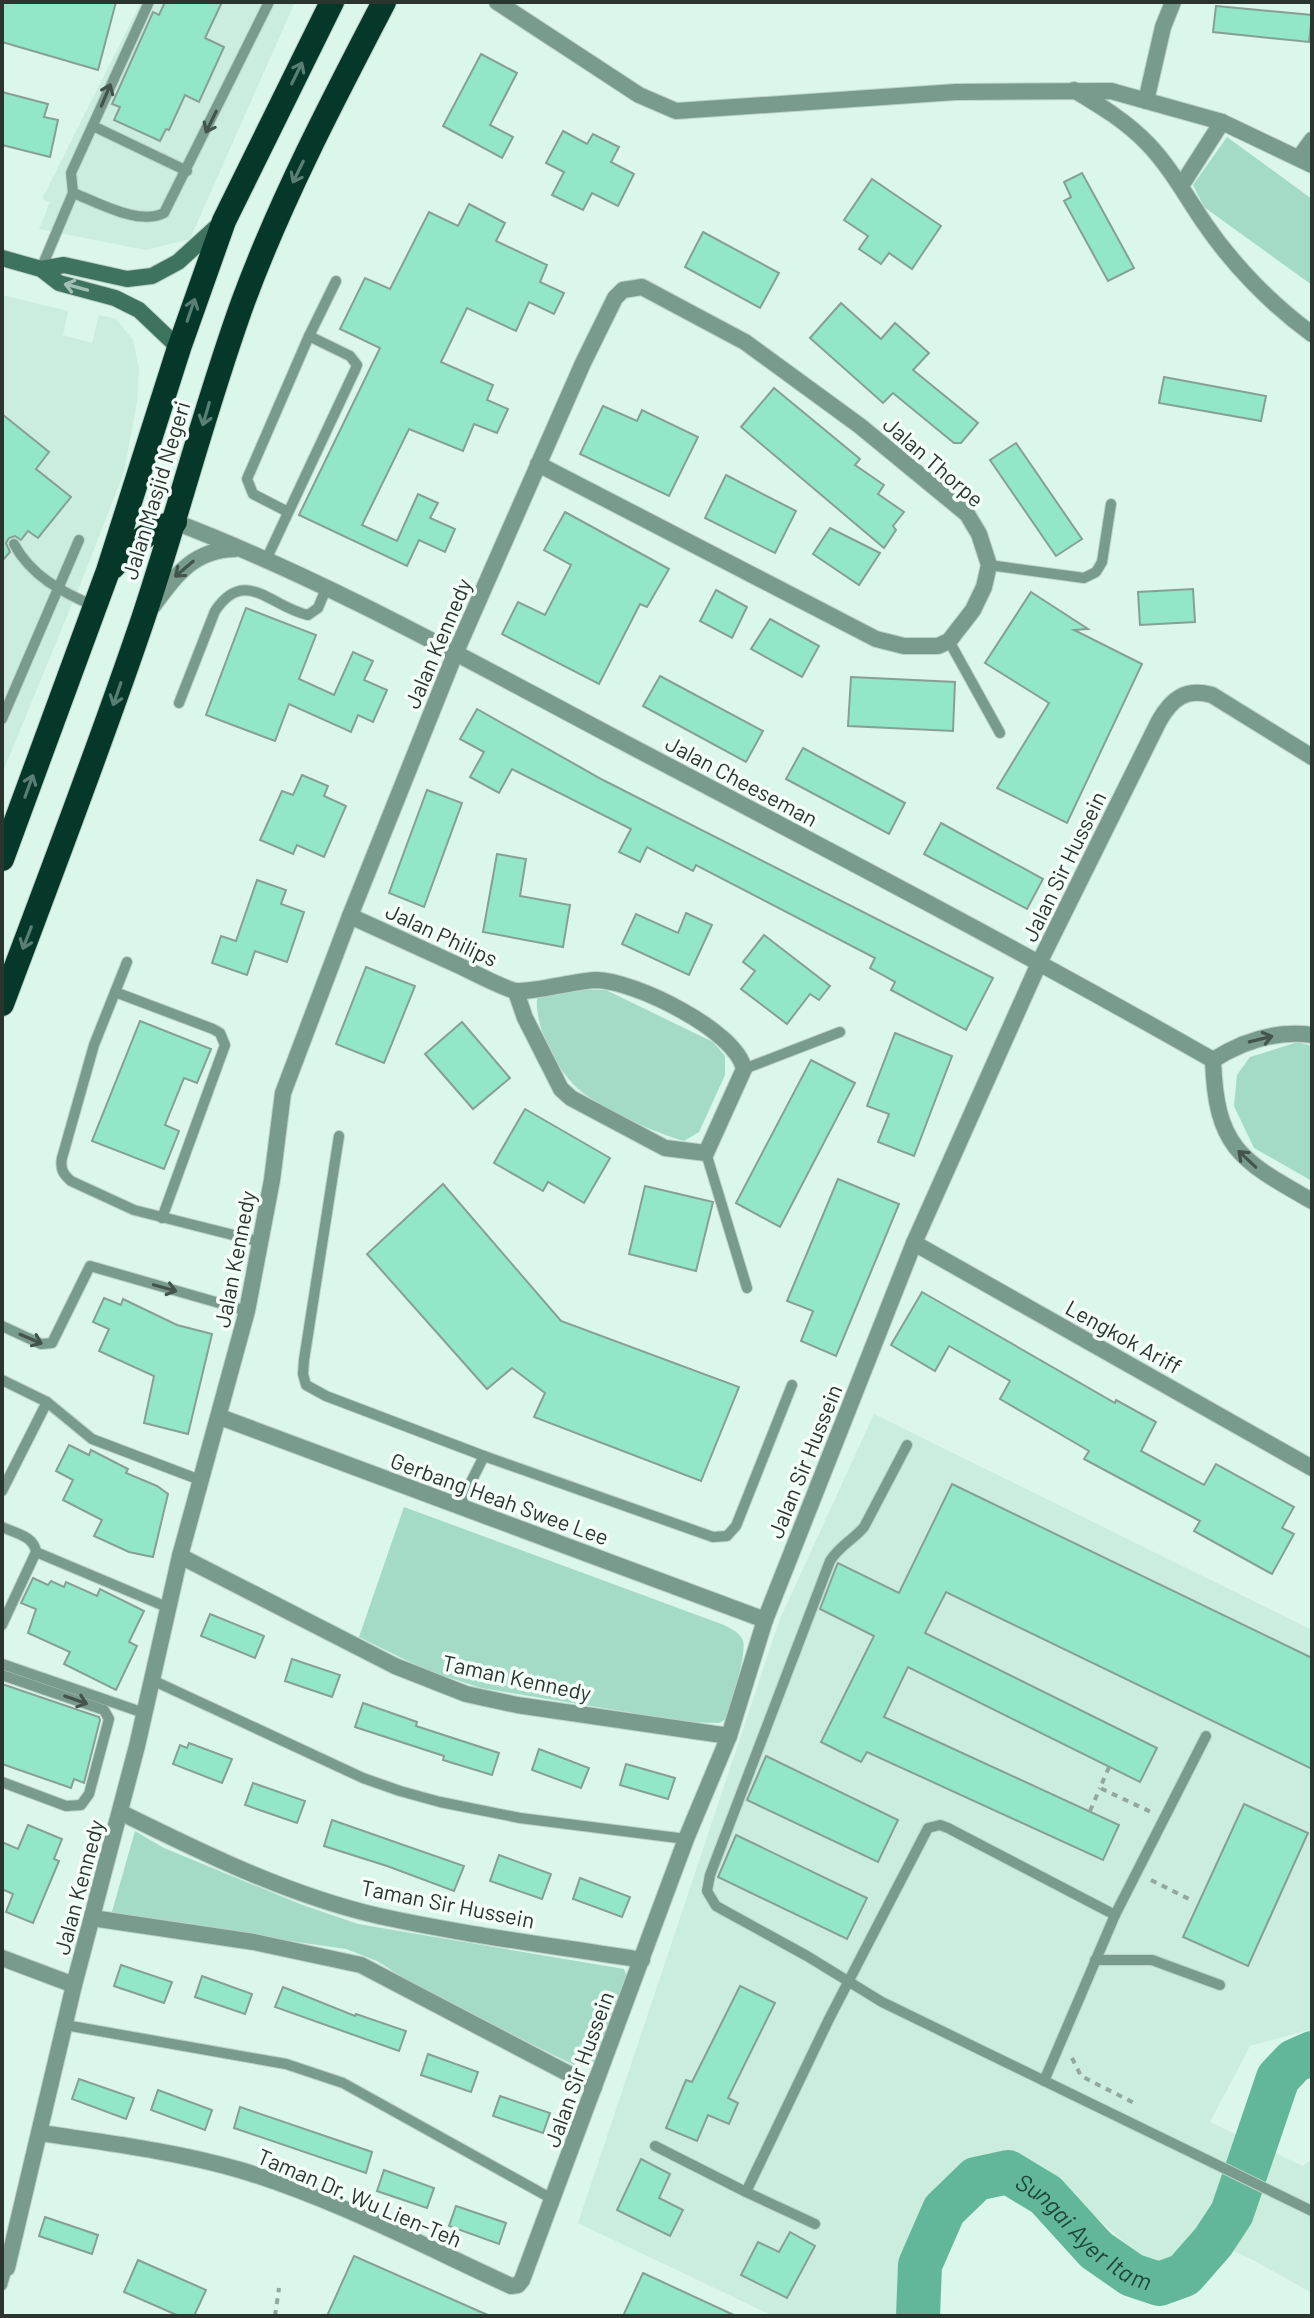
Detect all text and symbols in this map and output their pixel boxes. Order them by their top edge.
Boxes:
one-way arrow [290,62,305,86]
one-way arrow [99,83,114,108]
one-way arrow [202,110,218,134]
one-way arrow [290,159,306,183]
one-way arrow [63,279,89,294]
one-way arrow [185,298,200,323]
street label: Jalan Masjid Negeri [115,398,195,582]
one-way arrow [198,401,213,427]
street label: Jalan Thorpe [879,410,989,512]
one-way arrow [175,560,195,578]
street label: Jalan Kennedy [398,574,476,712]
one-way arrow [109,681,124,706]
street label: Jalan Cheeseman [662,729,822,831]
one-way arrow [22,774,37,799]
street label: Jalan Sir Hussein [1015,787,1111,945]
street label: Jalan Philips [382,897,502,971]
one-way arrow [19,925,33,950]
one-way arrow [1247,1031,1273,1046]
one-way arrow [1237,1149,1257,1168]
street label: Jalan Kennedy [208,1188,260,1330]
one-way arrow [152,1281,178,1296]
street label: Lengkok Ariff [1061,1293,1187,1379]
one-way arrow [18,1332,43,1347]
street label: Jalan Sir Hussein [761,1380,847,1542]
street label: Gerbang Heah Swee Lee [387,1446,613,1550]
street label: Taman Kennedy [440,1649,594,1705]
one-way arrow [63,1694,88,1709]
street label: Jalan Kennedy [47,1817,109,1957]
street label: Taman Sir Hussein [359,1873,537,1933]
street label: Jalan Sir Hussein [538,1988,618,2150]
street label: Taman Dr. Wu Lien-Teh [254,2142,466,2252]
water label: Sungai Ayer Itam [1011,2166,1156,2295]

